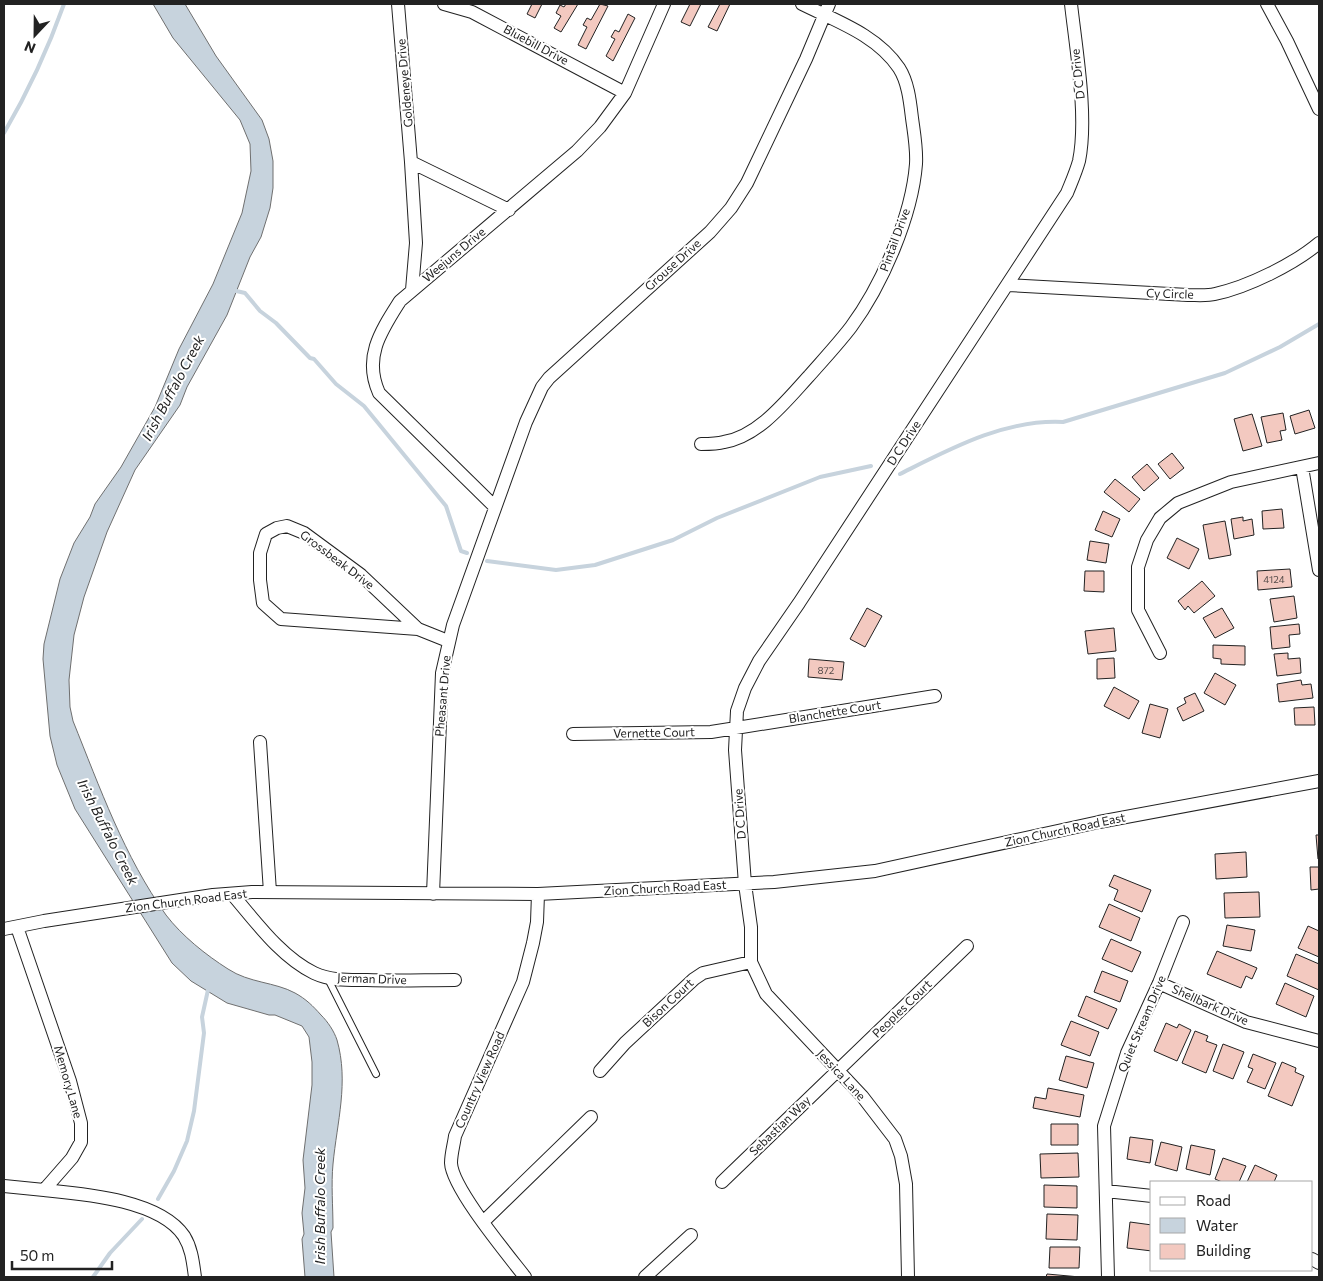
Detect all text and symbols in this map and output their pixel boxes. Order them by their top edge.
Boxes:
north arrow [10,10,60,60]
street label: Bluebill Drive [502,21,571,67]
text: N [22,38,38,57]
street label: Goldeneye Drive [393,38,415,128]
street label: D C Drive [1067,48,1087,100]
street label: Pintail Drive [876,206,912,273]
street label: Weejuns Drive [419,224,488,284]
street label: Grouse Drive [642,236,703,293]
street label: Cy Circle [1146,285,1194,301]
water label: Irish Buffalo Creek [138,332,208,443]
street label: D C Drive [883,417,923,468]
street label: Grossbeak Drive [298,527,377,592]
house number: 4124 [1263,573,1285,585]
street label: Pheasant Drive [431,655,453,737]
house number: 872 [818,664,835,676]
street label: Blanchette Court [788,697,882,725]
street label: Vernette Court [613,724,695,740]
water label: Irish Buffalo Creek [74,776,143,888]
street label: D C Drive [730,788,748,840]
street label: Zion Church Road East [1003,809,1127,849]
street label: Zion Church Road East [603,877,727,897]
street label: Zion Church Road East [124,886,248,914]
street label: Jerman Drive [337,970,407,987]
street label: Quiet Stream Drive [1114,973,1168,1074]
street label: Bison Court [639,975,696,1029]
street label: Peoples Court [869,976,934,1040]
street label: Shellbark Drive [1170,981,1251,1027]
street label: Country View Road [451,1029,507,1130]
street label: Memory Lane [52,1044,86,1120]
street label: Jessica Lane [814,1046,869,1103]
street label: Sebastian Way [746,1093,813,1158]
water label: Irish Buffalo Creek [311,1147,328,1264]
legend [1150,1181,1313,1271]
text: Road [1196,1191,1231,1209]
text: Water [1196,1216,1238,1234]
scale bar [12,1238,112,1270]
text: Building [1196,1241,1251,1259]
text: 50 m [20,1246,54,1264]

